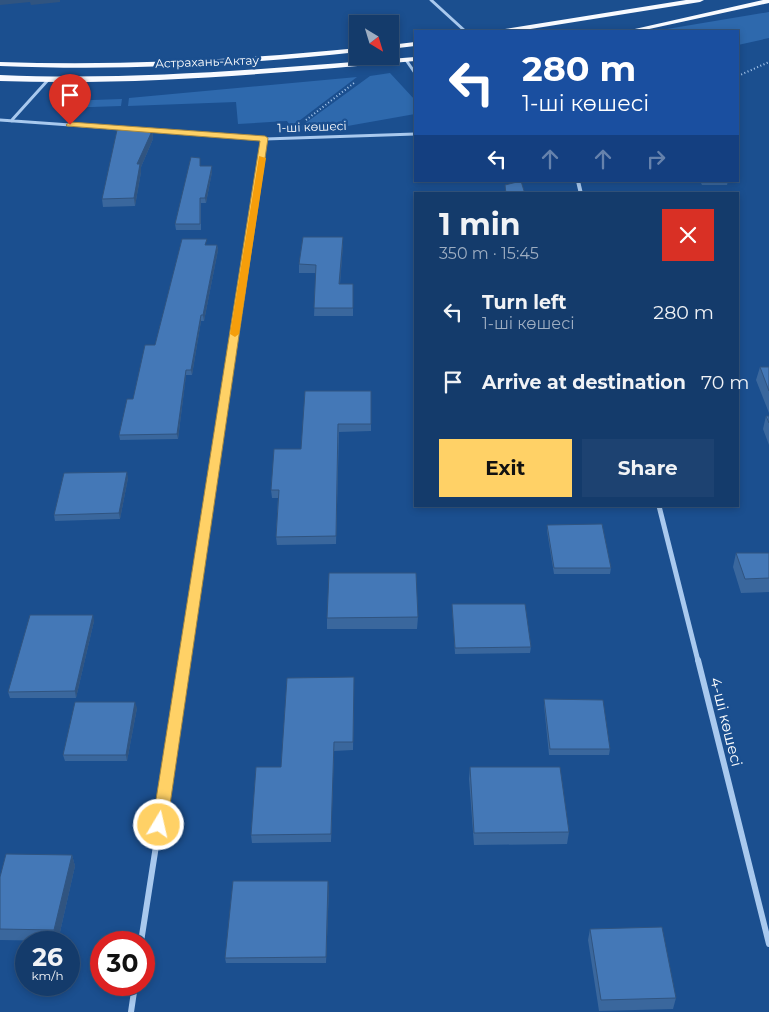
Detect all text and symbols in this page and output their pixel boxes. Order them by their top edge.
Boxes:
north arrow [349,15,399,65]
map controls [349,15,399,65]
text: 280 m [522,47,636,90]
icon: left [439,50,504,115]
street label: Астрахань-Актау [155,52,259,71]
pin [49,74,91,125]
icon: arrive [56,81,84,109]
text: 1-шi көшесі [522,90,649,117]
street label: 1-шi көшесі [277,118,347,135]
icon: left [483,145,511,173]
icon: ahead [536,145,564,173]
icon: ahead [589,145,617,173]
icon: right [642,145,670,173]
text: 1 min [439,206,520,243]
button: close [662,209,714,261]
text: 350 m · 15:45 [439,244,539,263]
text: Turn left [482,291,567,314]
icon: left [439,298,467,326]
text: 280 m [653,301,714,324]
text: 1-шi көшесі [482,314,575,333]
icon: arrive [439,368,467,396]
text: Arrive at destination [482,371,686,394]
text: 70 m [701,371,749,394]
button: Exit [439,439,572,497]
button: Share [582,439,714,497]
street label: 4-шi көшесі [706,675,747,769]
position arrow [132,798,184,850]
speed limit sign: 30 [90,931,155,996]
text: 26 [32,942,63,972]
text: km/h [31,968,64,983]

